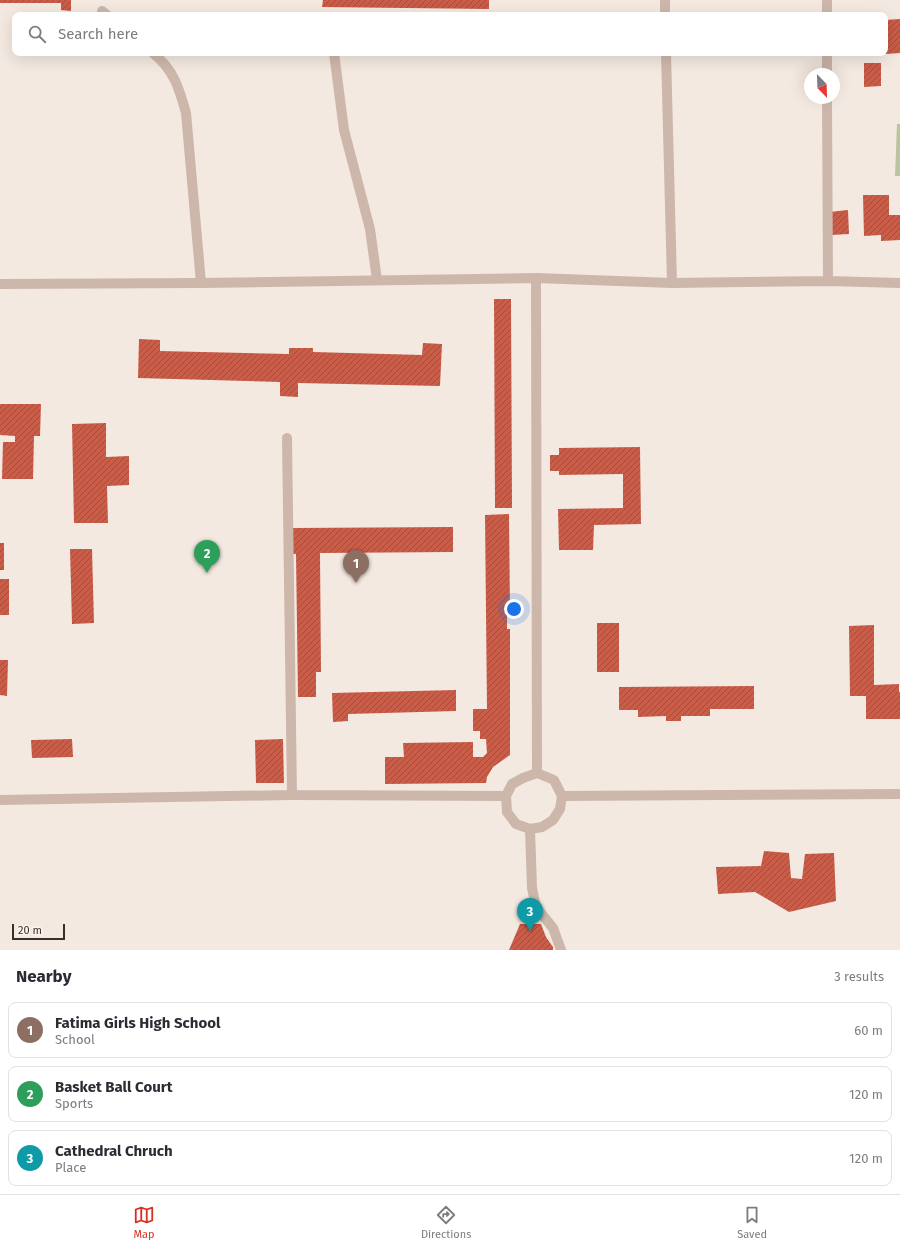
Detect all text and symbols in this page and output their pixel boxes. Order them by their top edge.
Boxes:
search box [12,12,888,56]
icon: search [26,23,48,45]
text: Search here [58,25,138,43]
north arrow [804,68,840,104]
pin: 2 [194,540,220,573]
pin: 1 [343,550,369,583]
your location [504,599,524,619]
pin: 3 [517,898,543,931]
scale bar [12,922,65,941]
text: 20 m [18,924,42,937]
text: Nearby [16,966,71,987]
text: 3 results [834,969,884,984]
text: Fatima Girls High School [55,1014,220,1032]
text: 1 [27,1023,33,1038]
text: 60 m [854,1023,883,1038]
text: School [55,1032,95,1047]
text: Basket Ball Court [55,1078,173,1096]
text: 2 [27,1087,33,1102]
text: 120 m [849,1087,883,1102]
text: Sports [55,1096,93,1111]
text: Cathedral Chruch [55,1142,173,1160]
text: 3 [27,1151,33,1166]
text: 120 m [849,1151,883,1166]
text: Place [55,1160,86,1175]
tab: Map [133,1204,155,1241]
tab: Directions [421,1204,471,1241]
tab: Saved [737,1204,767,1241]

